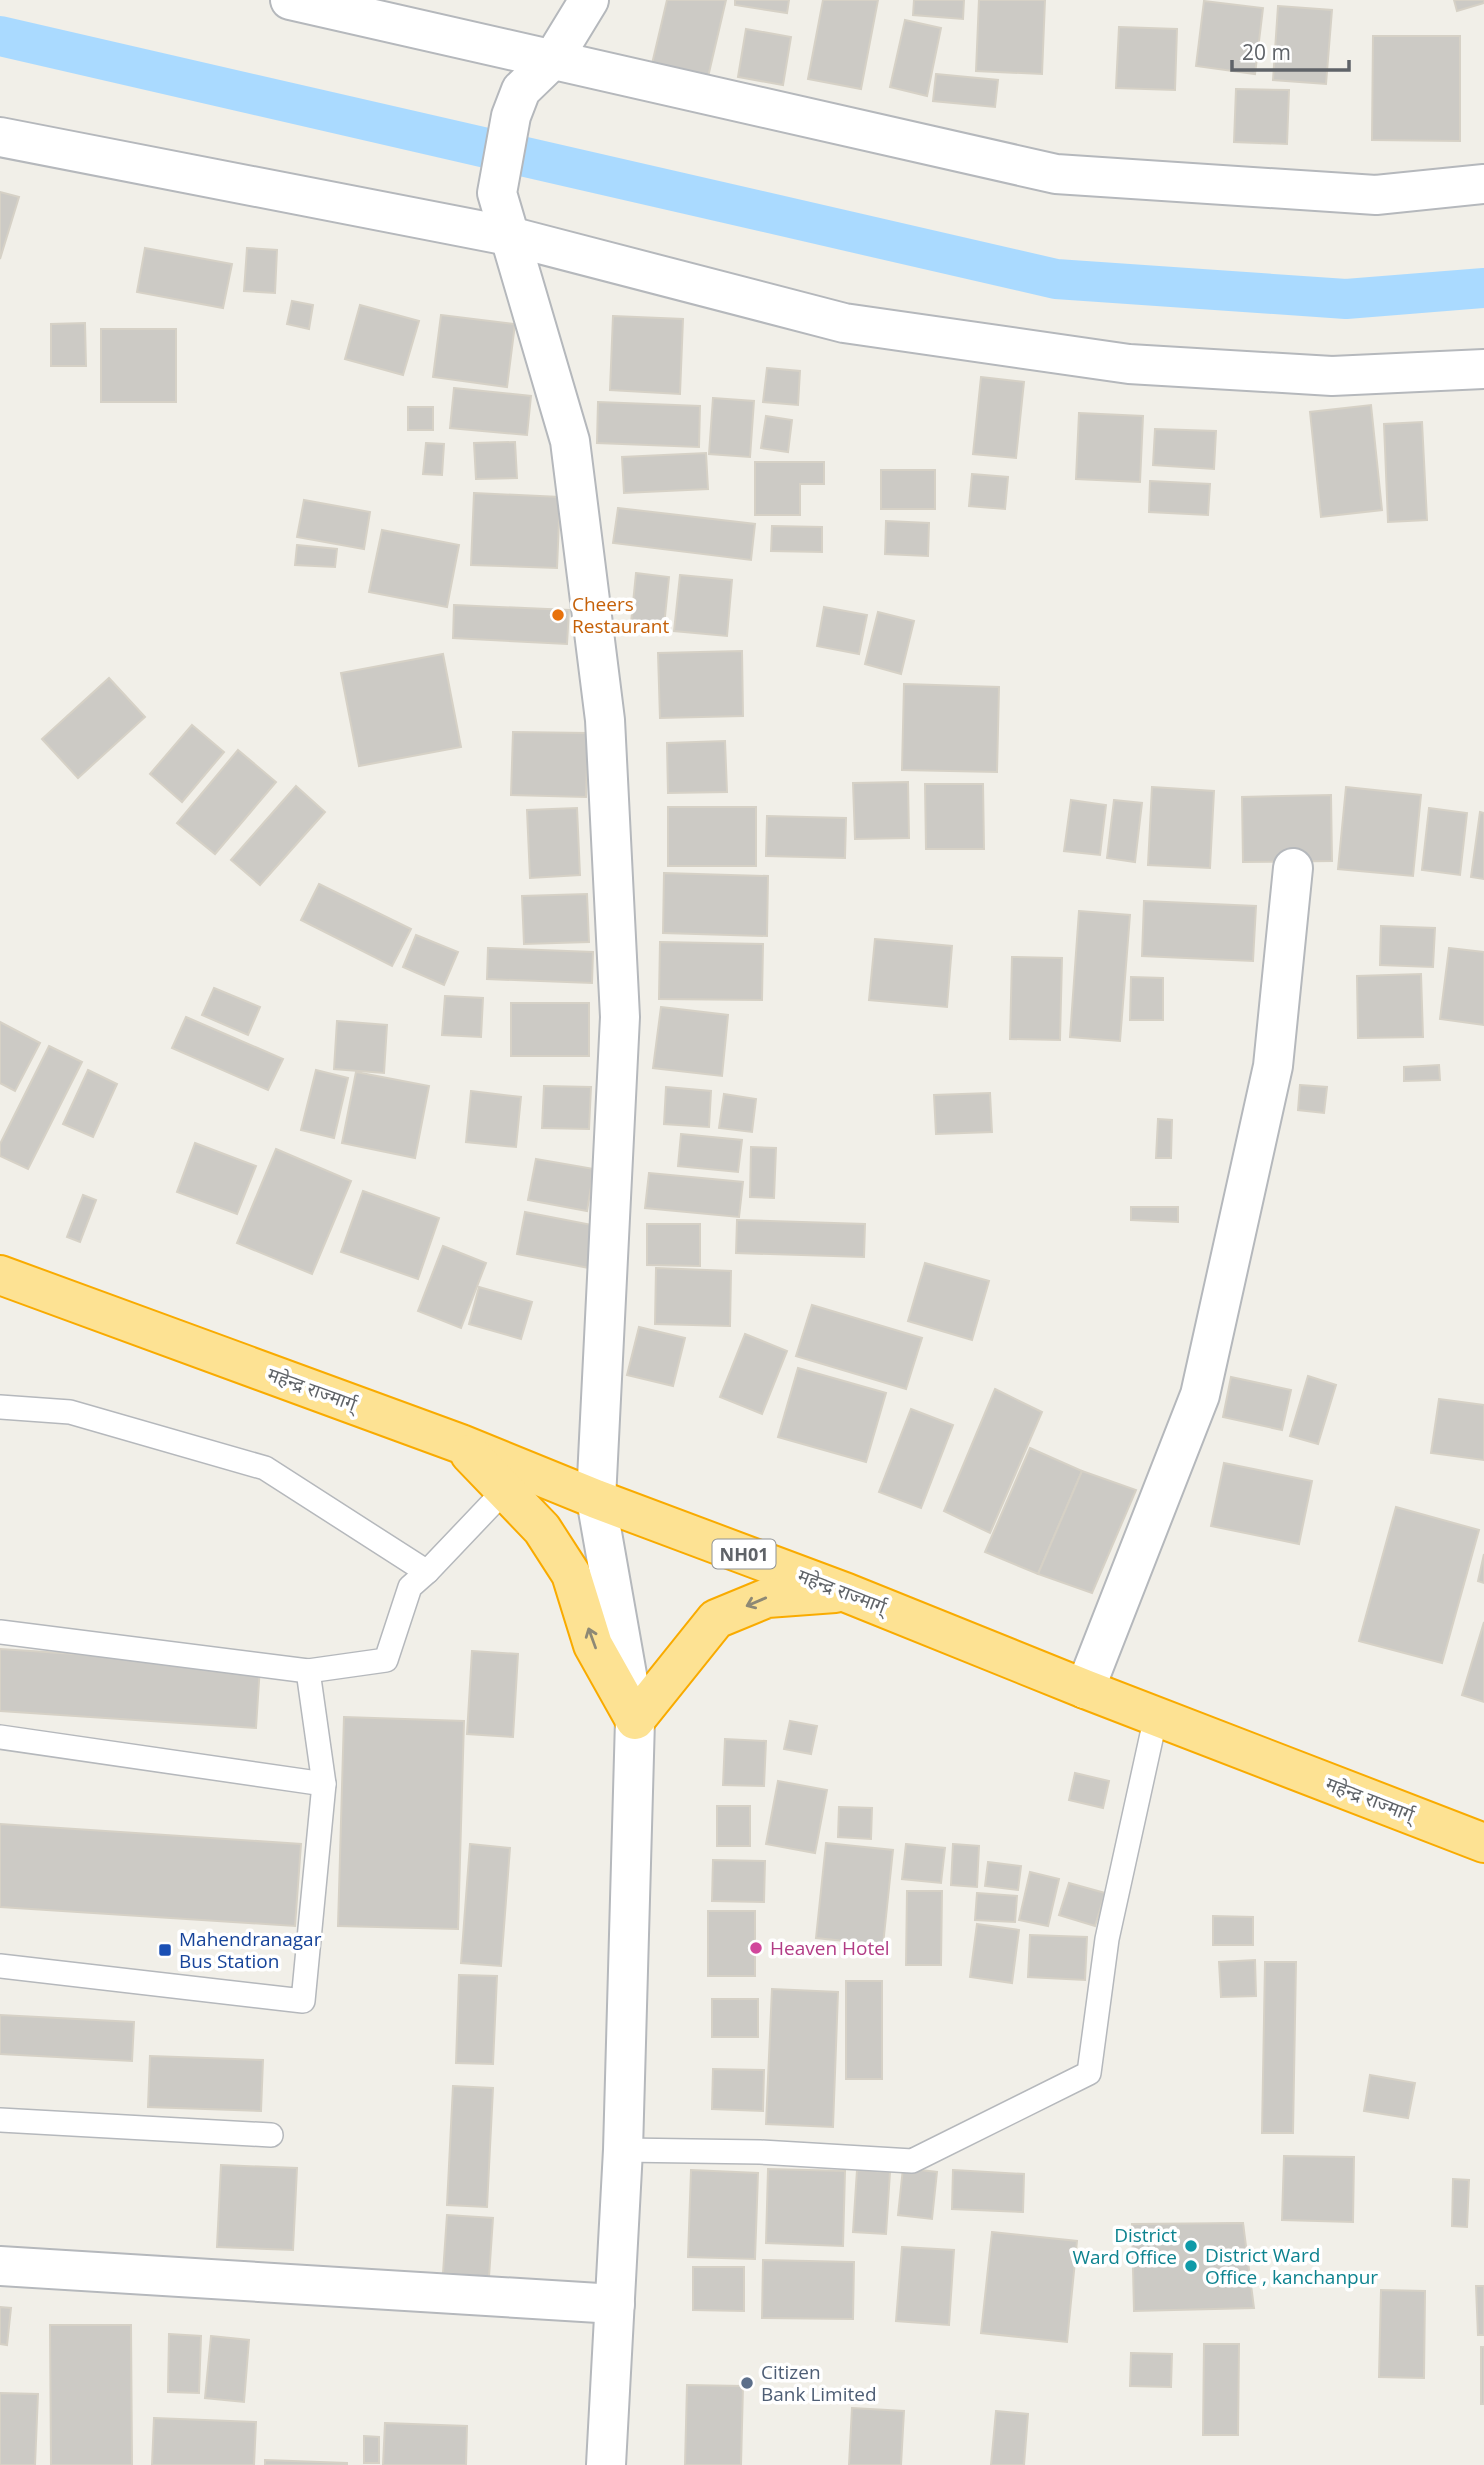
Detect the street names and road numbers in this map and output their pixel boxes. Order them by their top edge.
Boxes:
street label: महेन्द्र राज्मार्ग् [264,1361,363,1418]
road number: NH01 [712,1540,776,1568]
street label: महेन्द्र राज्मार्ग् [794,1562,893,1621]
street label: महेन्द्र राज्मार्ग् [1322,1770,1421,1829]

